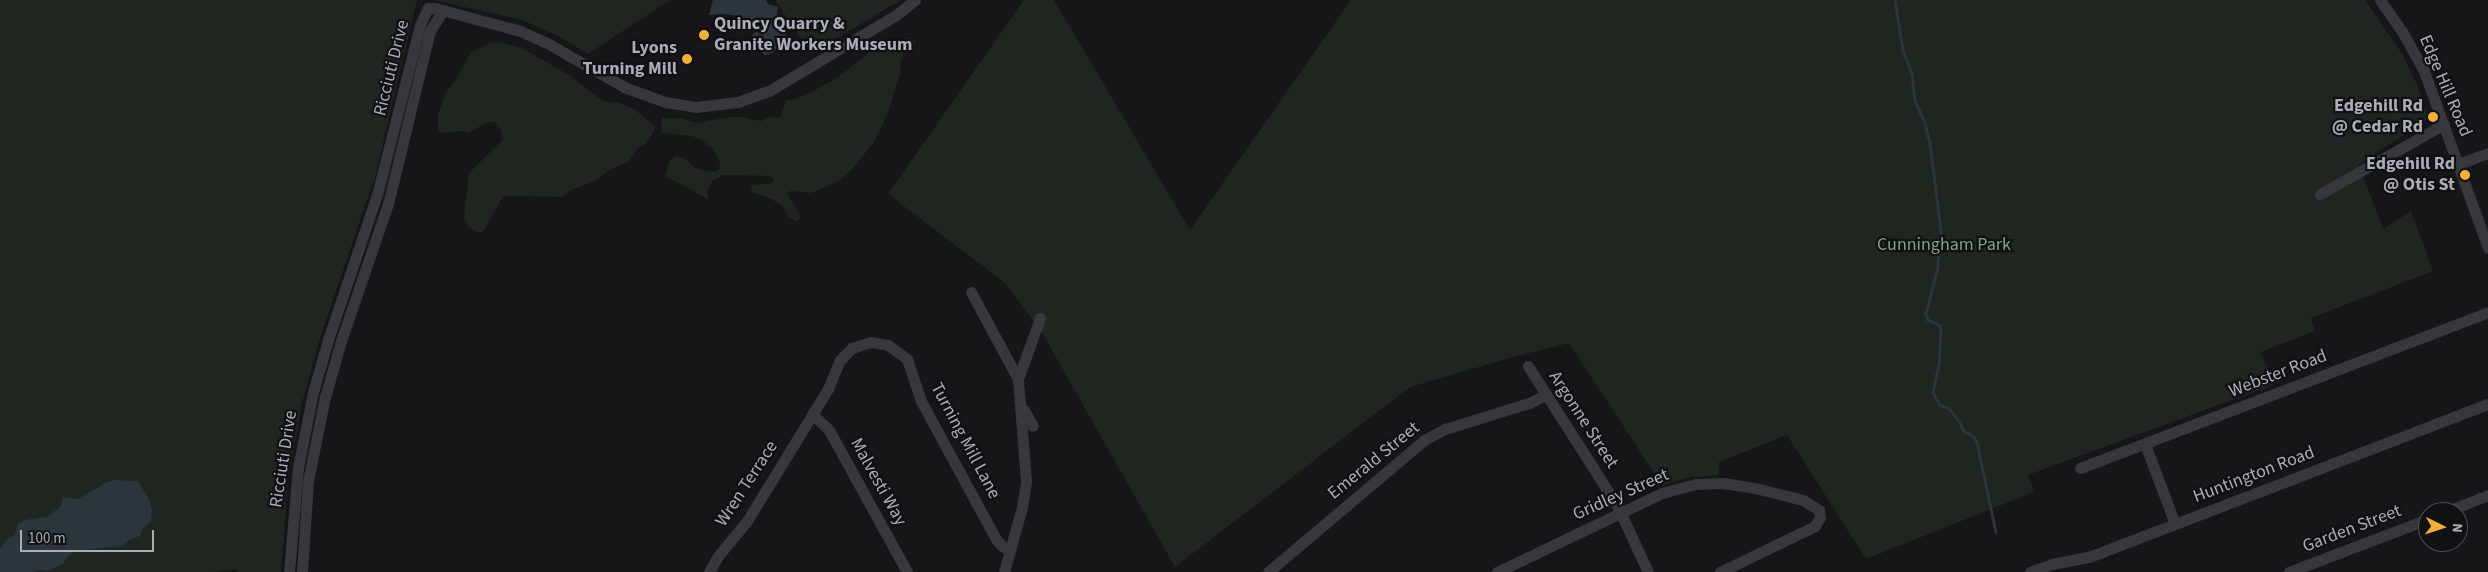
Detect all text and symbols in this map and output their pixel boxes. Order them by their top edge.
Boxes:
place label: Quincy Quarry & Granite Workers Museum [714,14,912,56]
street label: Ricciuti Drive [370,18,414,118]
marker: Quincy Quarry & Granite Workers Museum [698,29,710,41]
street label: Edge Hill Road [2414,32,2476,140]
place label: Lyons Turning Mill [583,38,677,80]
marker: Lyons Turning Mill [681,53,693,65]
place label: Edgehill Rd @ Cedar Rd [2332,96,2423,138]
marker: Edgehill Rd @ Cedar Rd [2427,111,2439,123]
place label: Edgehill Rd @ Otis St [2366,154,2455,196]
marker: Edgehill Rd @ Otis St [2459,169,2471,181]
park label: Cunningham Park [1877,234,2011,256]
street label: Webster Road [2226,345,2330,403]
street label: Argonne Street [1544,367,1622,473]
street label: Turning Mill Lane [925,379,1005,503]
street label: Ricciuti Drive [266,409,302,509]
street label: Emerald Street [1324,418,1424,504]
street label: Malvesti Way [845,435,911,529]
street label: Wren Terrace [711,437,783,531]
street label: Huntington Road [2190,442,2318,508]
street label: Gridley Street [1570,464,1672,526]
street label: Garden Street [2300,500,2404,558]
north arrow [2418,502,2468,552]
scale bar [22,520,156,552]
text: N [2447,523,2467,533]
text: 100 m [28,528,66,549]

